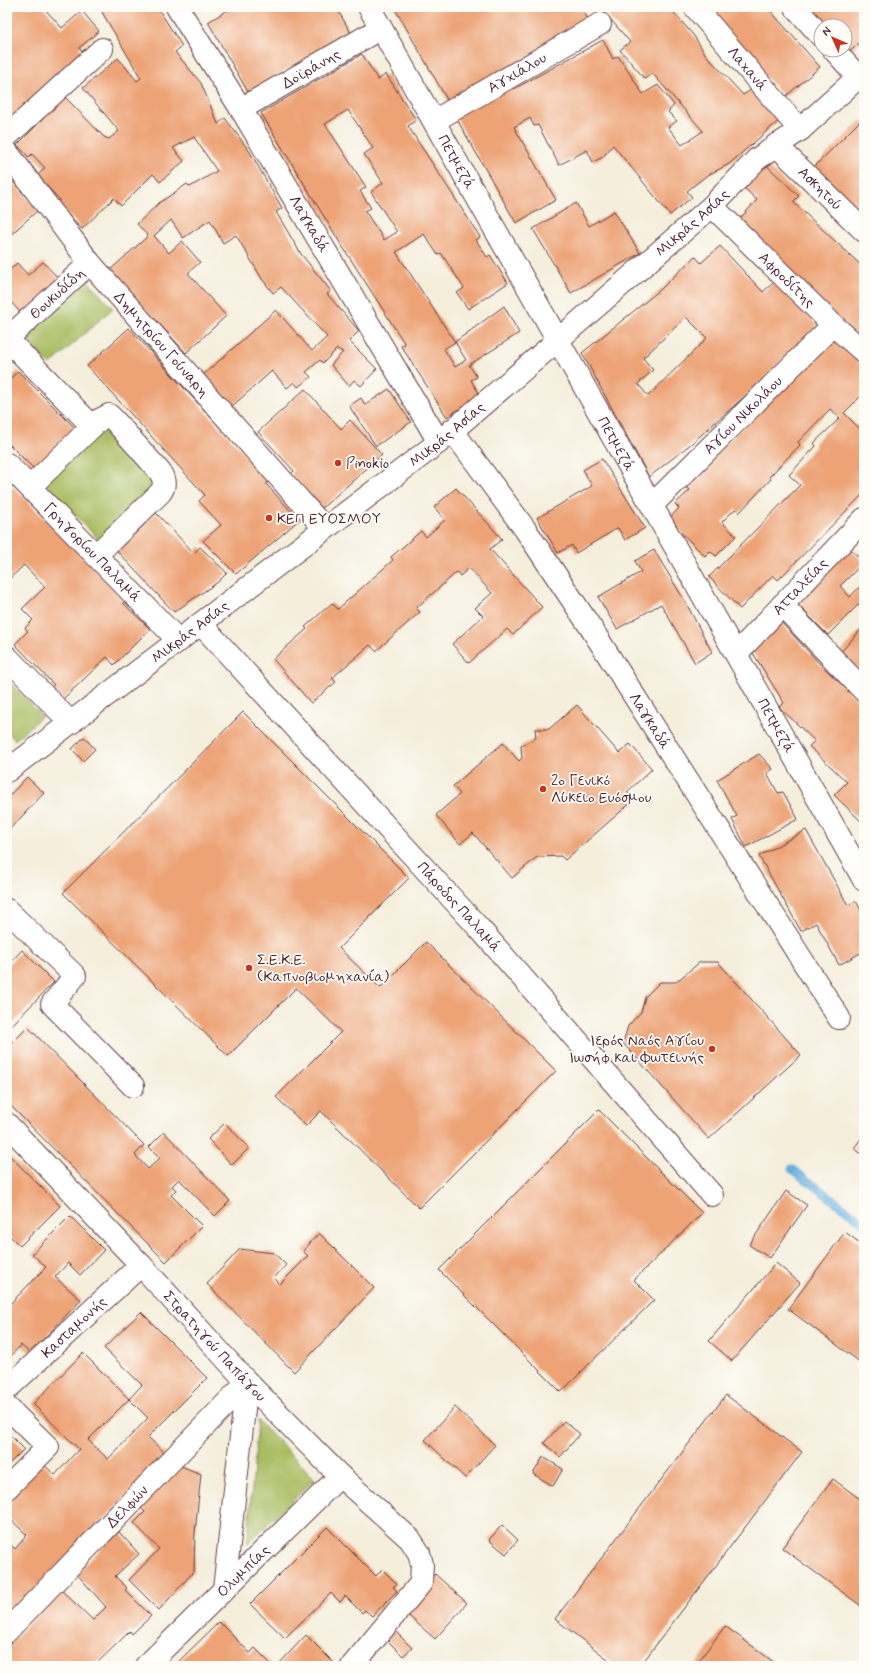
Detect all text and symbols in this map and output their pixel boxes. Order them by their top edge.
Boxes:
north arrow [813,18,853,58]
text: N [819,24,834,39]
street label: Λαχανά [722,43,772,96]
street label: Δοϊράνης [279,44,345,94]
street label: Αγχιάλου [484,48,551,98]
street label: Πετμεζά [433,131,480,194]
street label: Ασκητού [793,163,846,215]
street label: Μικράς Ασίας [652,185,734,262]
street label: Λαγκαδά [284,192,334,257]
street label: Αφροδίτης [753,248,819,313]
street label: Θουκυδίδη [26,263,90,324]
street label: Δημητρίου Γούναρη [109,288,213,402]
street label: Αγίου Νικολάου [700,372,788,459]
street label: Μικράς Ασίας [405,398,490,472]
street label: Πετμεζά [592,413,639,476]
place label: Pinokio [346,454,389,474]
marker: Pinokio [333,458,343,468]
street label: Γρηγορίου Παλαμά [39,499,145,608]
place label: ΚΕΠ ΕΥΟΣΜΟΥ [277,509,381,529]
marker: ΚΕΠ ΕΥΟΣΜΟΥ [264,513,274,523]
street label: Ατταλείας [769,554,833,620]
street label: Μικράς Ασίας [148,596,234,668]
street label: Λαγκαδά [624,689,675,754]
street label: Πετμεζά [752,695,799,757]
place label: 2ο Γενικό Λύκειο Ευόσμου [551,771,652,808]
marker: 2ο Γενικό Λύκειο Ευόσμου [538,784,548,794]
street label: Πάροδος Παλαμά [412,858,505,958]
place label: Σ.Ε.Κ.Ε. (Καπνοβιομηχανία) [257,950,390,987]
marker: Σ.Ε.Κ.Ε. (Καπνοβιομηχανία) [244,963,254,973]
place label: Ιερός Ναός Αγίου Ιωσήφ και Φωτεινής [569,1031,704,1068]
marker: Ιερός Ναός Αγίου Ιωσήφ και Φωτεινής [707,1044,717,1054]
street label: Στρατηγού Παπάγου [158,1287,270,1407]
street label: Κασταμονής [37,1292,112,1363]
street label: Δελφών [102,1481,153,1533]
street label: Ολυμπίας [213,1541,275,1602]

